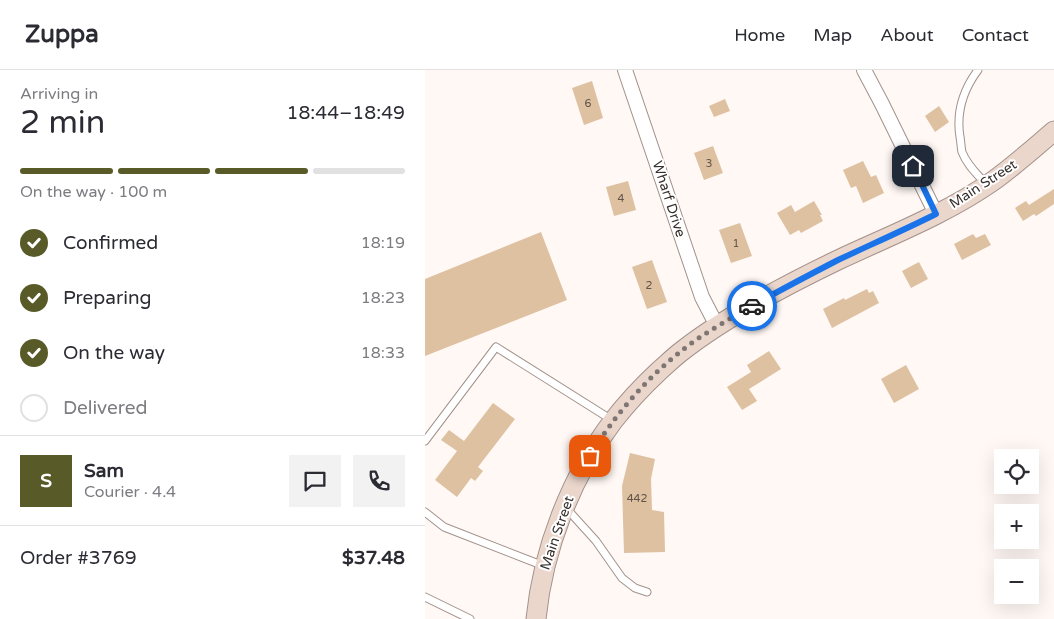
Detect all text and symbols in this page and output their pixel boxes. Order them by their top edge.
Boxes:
text: Zuppa [25,20,99,49]
text: Home [734,24,785,46]
text: Map [813,24,852,46]
text: About [880,24,934,46]
text: Contact [962,24,1029,46]
text: Arriving in [20,84,98,104]
house number: 6 [585,97,592,110]
text: 18:44–18:49 [286,102,405,124]
text: 2 min [20,104,105,142]
pin [892,145,934,187]
icon: home [899,152,927,180]
street label: Main Street [946,156,1020,212]
house number: 3 [706,157,713,170]
street label: Wharf Drive [649,159,689,239]
text: On the way · 100 m [20,182,167,202]
house number: 4 [618,192,625,205]
icon: check [20,229,48,257]
text: Confirmed [63,232,158,254]
text: 18:19 [361,233,405,253]
house number: 1 [733,237,739,250]
house number: 2 [646,279,653,292]
courier [727,281,777,331]
icon: check [20,284,48,312]
text: Preparing [63,287,152,309]
text: 18:23 [361,288,405,308]
icon: car [738,292,766,320]
icon: check [20,339,48,367]
text: On the way [63,342,165,364]
text: 18:33 [361,343,405,363]
text: Delivered [63,397,148,419]
pin [569,435,611,477]
icon: bag [576,442,604,470]
map controls [994,449,1039,604]
button: locate [994,449,1039,494]
button: chat [289,455,341,507]
button: phone [353,455,405,507]
text: Sam [84,460,124,482]
text: S [40,470,52,492]
text: Courier · 4.4 [84,482,176,502]
house number: 442 [627,492,647,505]
street label: Main Street [536,493,578,572]
button: + [994,504,1039,549]
text: Order #3769 [20,547,137,569]
text: $37.48 [342,547,405,569]
button: − [994,559,1039,604]

